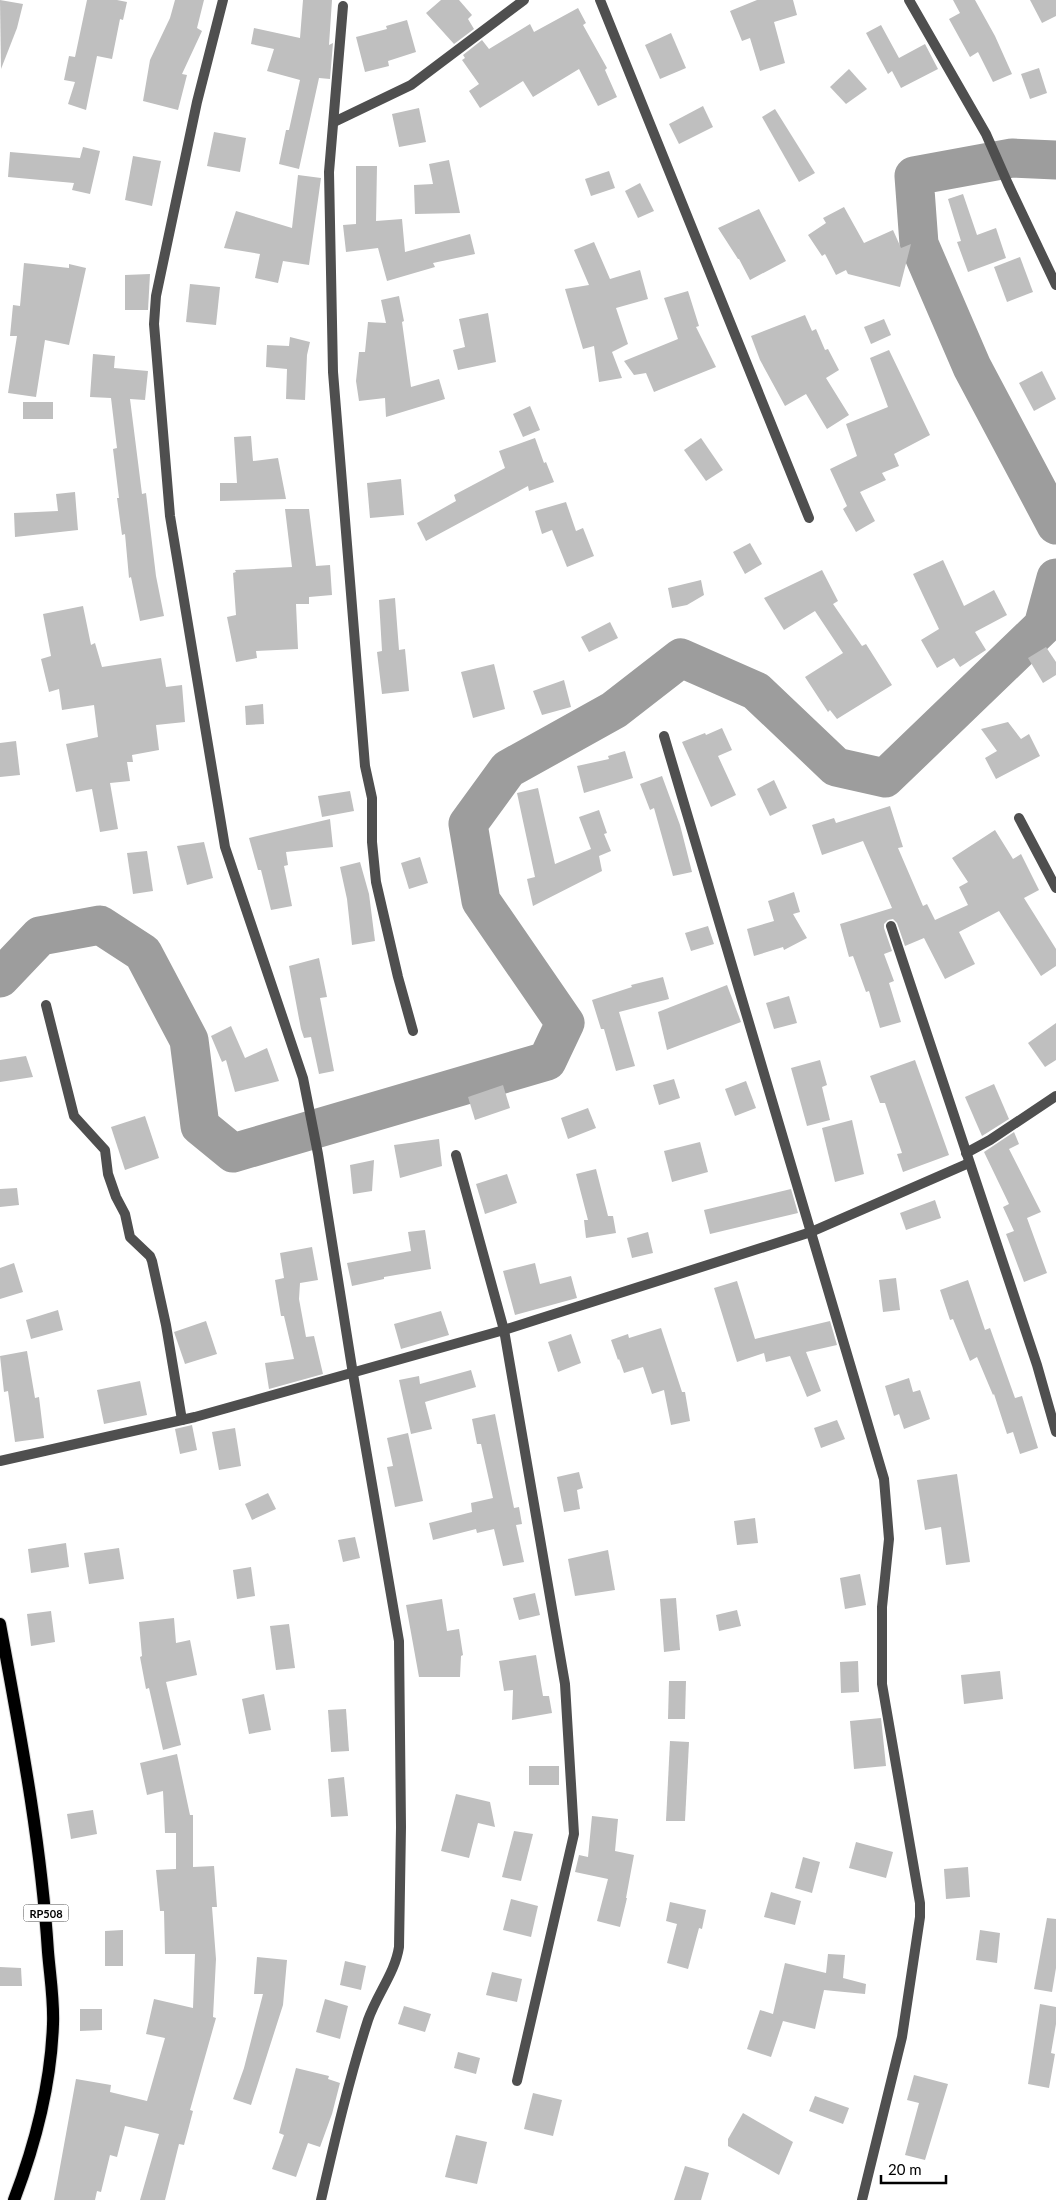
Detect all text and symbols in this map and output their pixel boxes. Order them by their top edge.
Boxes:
road number: RP508 [23,1905,68,1922]
scale bar [881,2152,946,2184]
text: 20 m [888,2160,922,2178]

